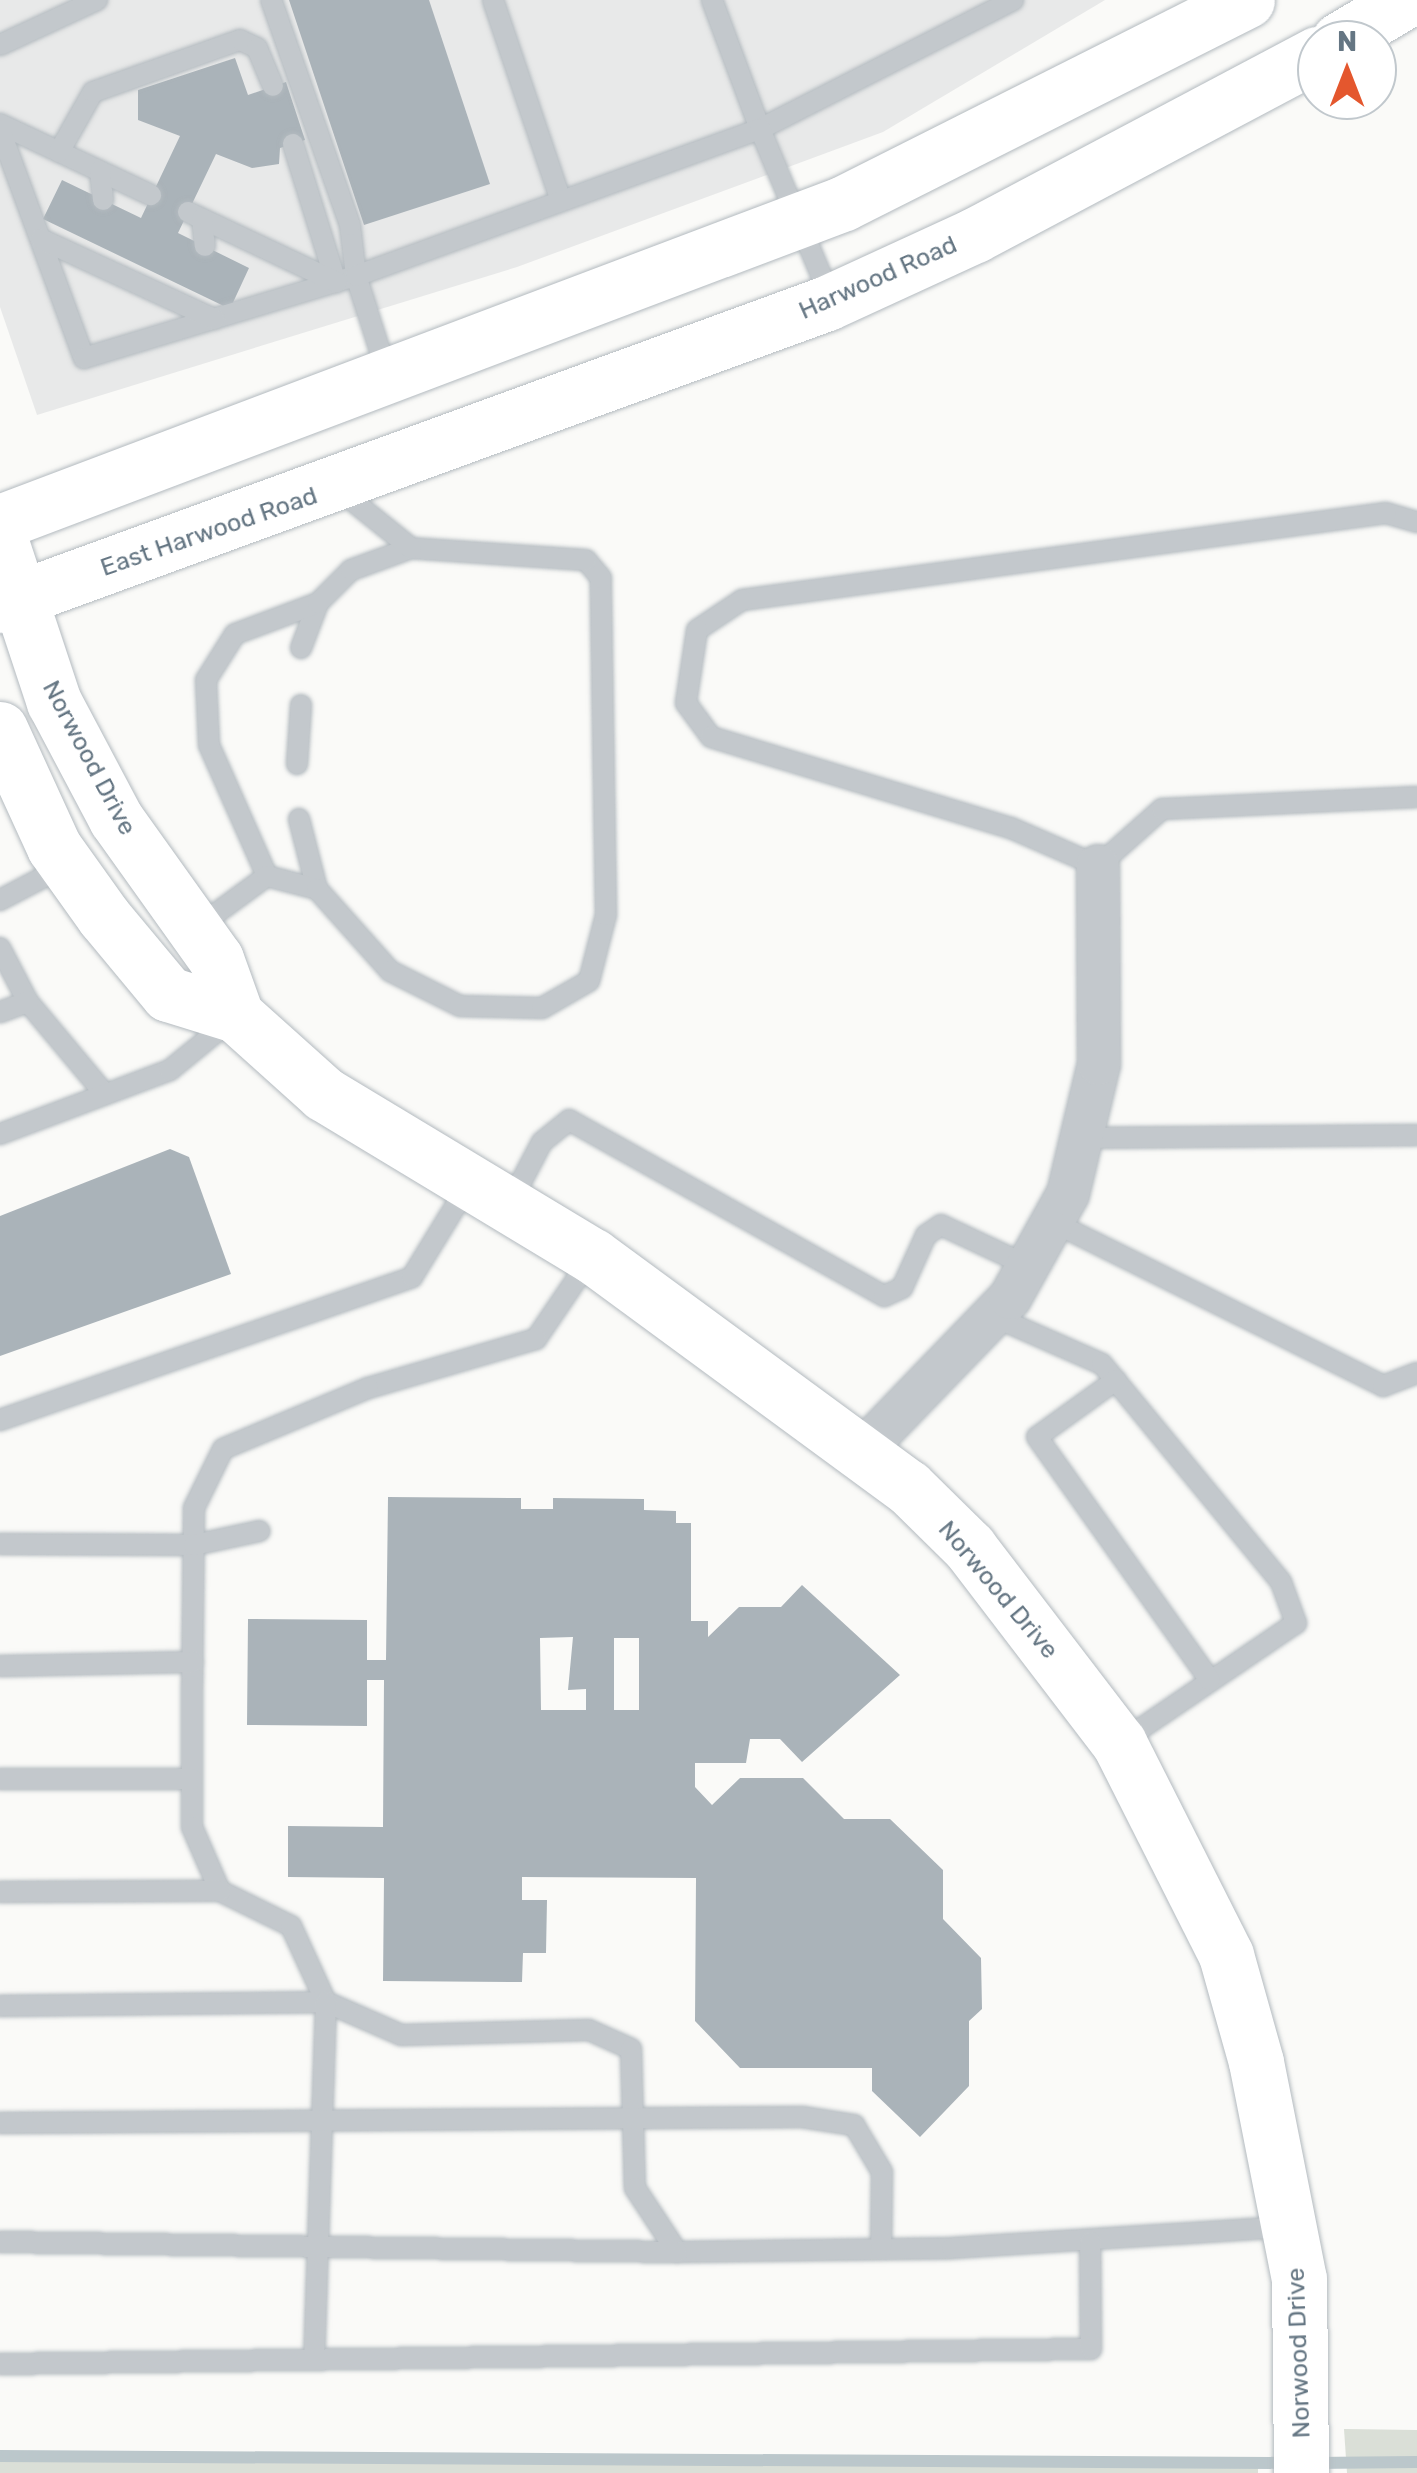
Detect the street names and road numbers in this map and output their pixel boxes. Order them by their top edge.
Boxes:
street label: Harwood Road [794,230,962,326]
street label: East Harwood Road [97,481,321,583]
street label: Norwood Drive [36,676,142,840]
street label: Norwood Drive [932,1515,1064,1665]
street label: Norwood Drive [1281,2267,1317,2439]

